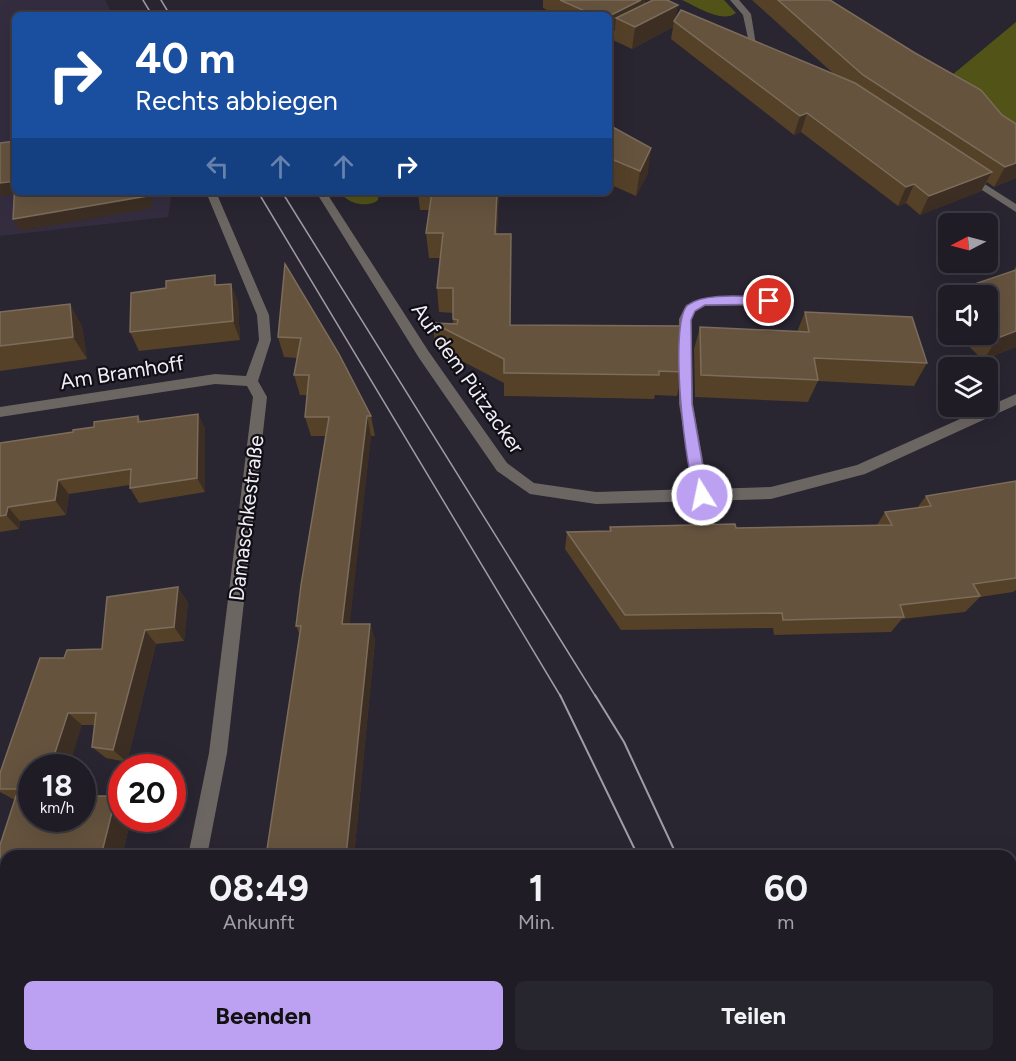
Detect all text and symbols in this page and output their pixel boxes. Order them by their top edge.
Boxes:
text: 40 m [135,33,235,84]
icon: right [36,36,114,114]
text: Rechts abbiegen [135,84,338,117]
icon: left [201,150,234,183]
icon: ahead [264,150,297,183]
icon: ahead [327,150,360,183]
icon: right [390,150,423,183]
north arrow [938,213,998,273]
map controls [938,213,998,417]
pin [743,275,794,326]
icon: arrive [752,284,785,317]
button: sound [938,285,998,345]
street label: Auf dem Pützacker [407,298,529,458]
street label: Am Bramhoff [58,350,186,394]
button: layers [938,357,998,417]
street label: Damaschkestraße [223,434,269,602]
position arrow [670,463,734,527]
speed limit sign: 20 [108,754,186,832]
text: 18 [41,767,73,804]
text: km/h [40,799,74,817]
text: 08:49 [209,867,309,910]
text: 1 [529,867,544,910]
text: 60 [764,867,808,910]
text: Ankunft [223,910,295,934]
text: Min. [518,910,555,934]
text: m [777,910,794,934]
button: Beenden [24,981,503,1050]
button: Teilen [515,981,993,1050]

